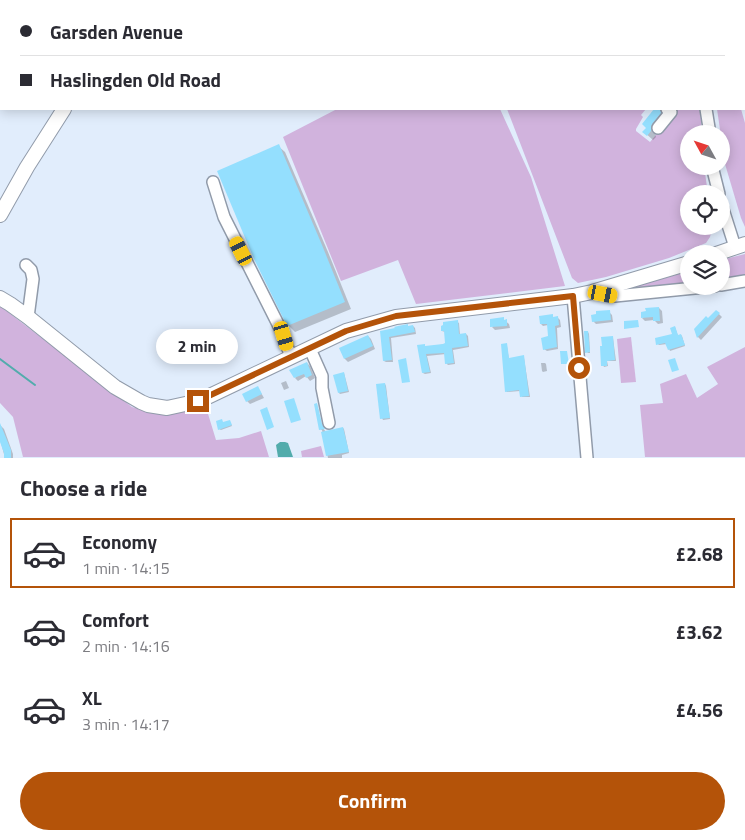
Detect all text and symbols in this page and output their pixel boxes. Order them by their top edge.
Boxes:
text: Garsden Avenue [50,17,183,46]
text: Haslingden Old Road [50,65,221,94]
north arrow [680,125,730,175]
map controls [680,125,730,295]
button: locate [680,185,730,235]
car [227,234,254,268]
button: layers [680,245,730,295]
car [586,284,619,304]
car [272,319,295,353]
callout: 2 min [157,328,239,364]
text: 2 min [178,334,216,358]
route start [568,357,590,379]
route end [187,390,209,412]
text: Choose a ride [20,471,147,505]
text: Economy [82,527,157,556]
icon: car [22,531,67,576]
text: £2.68 [676,539,723,568]
text: 1 min · 14:15 [82,556,170,580]
text: Comfort [82,605,149,634]
icon: car [22,609,67,654]
text: £3.62 [676,617,723,646]
text: 2 min · 14:16 [82,634,170,658]
text: XL [82,683,102,712]
icon: car [22,687,67,732]
text: £4.56 [676,695,723,724]
text: 3 min · 14:17 [82,712,170,736]
button: Confirm [20,772,725,830]

